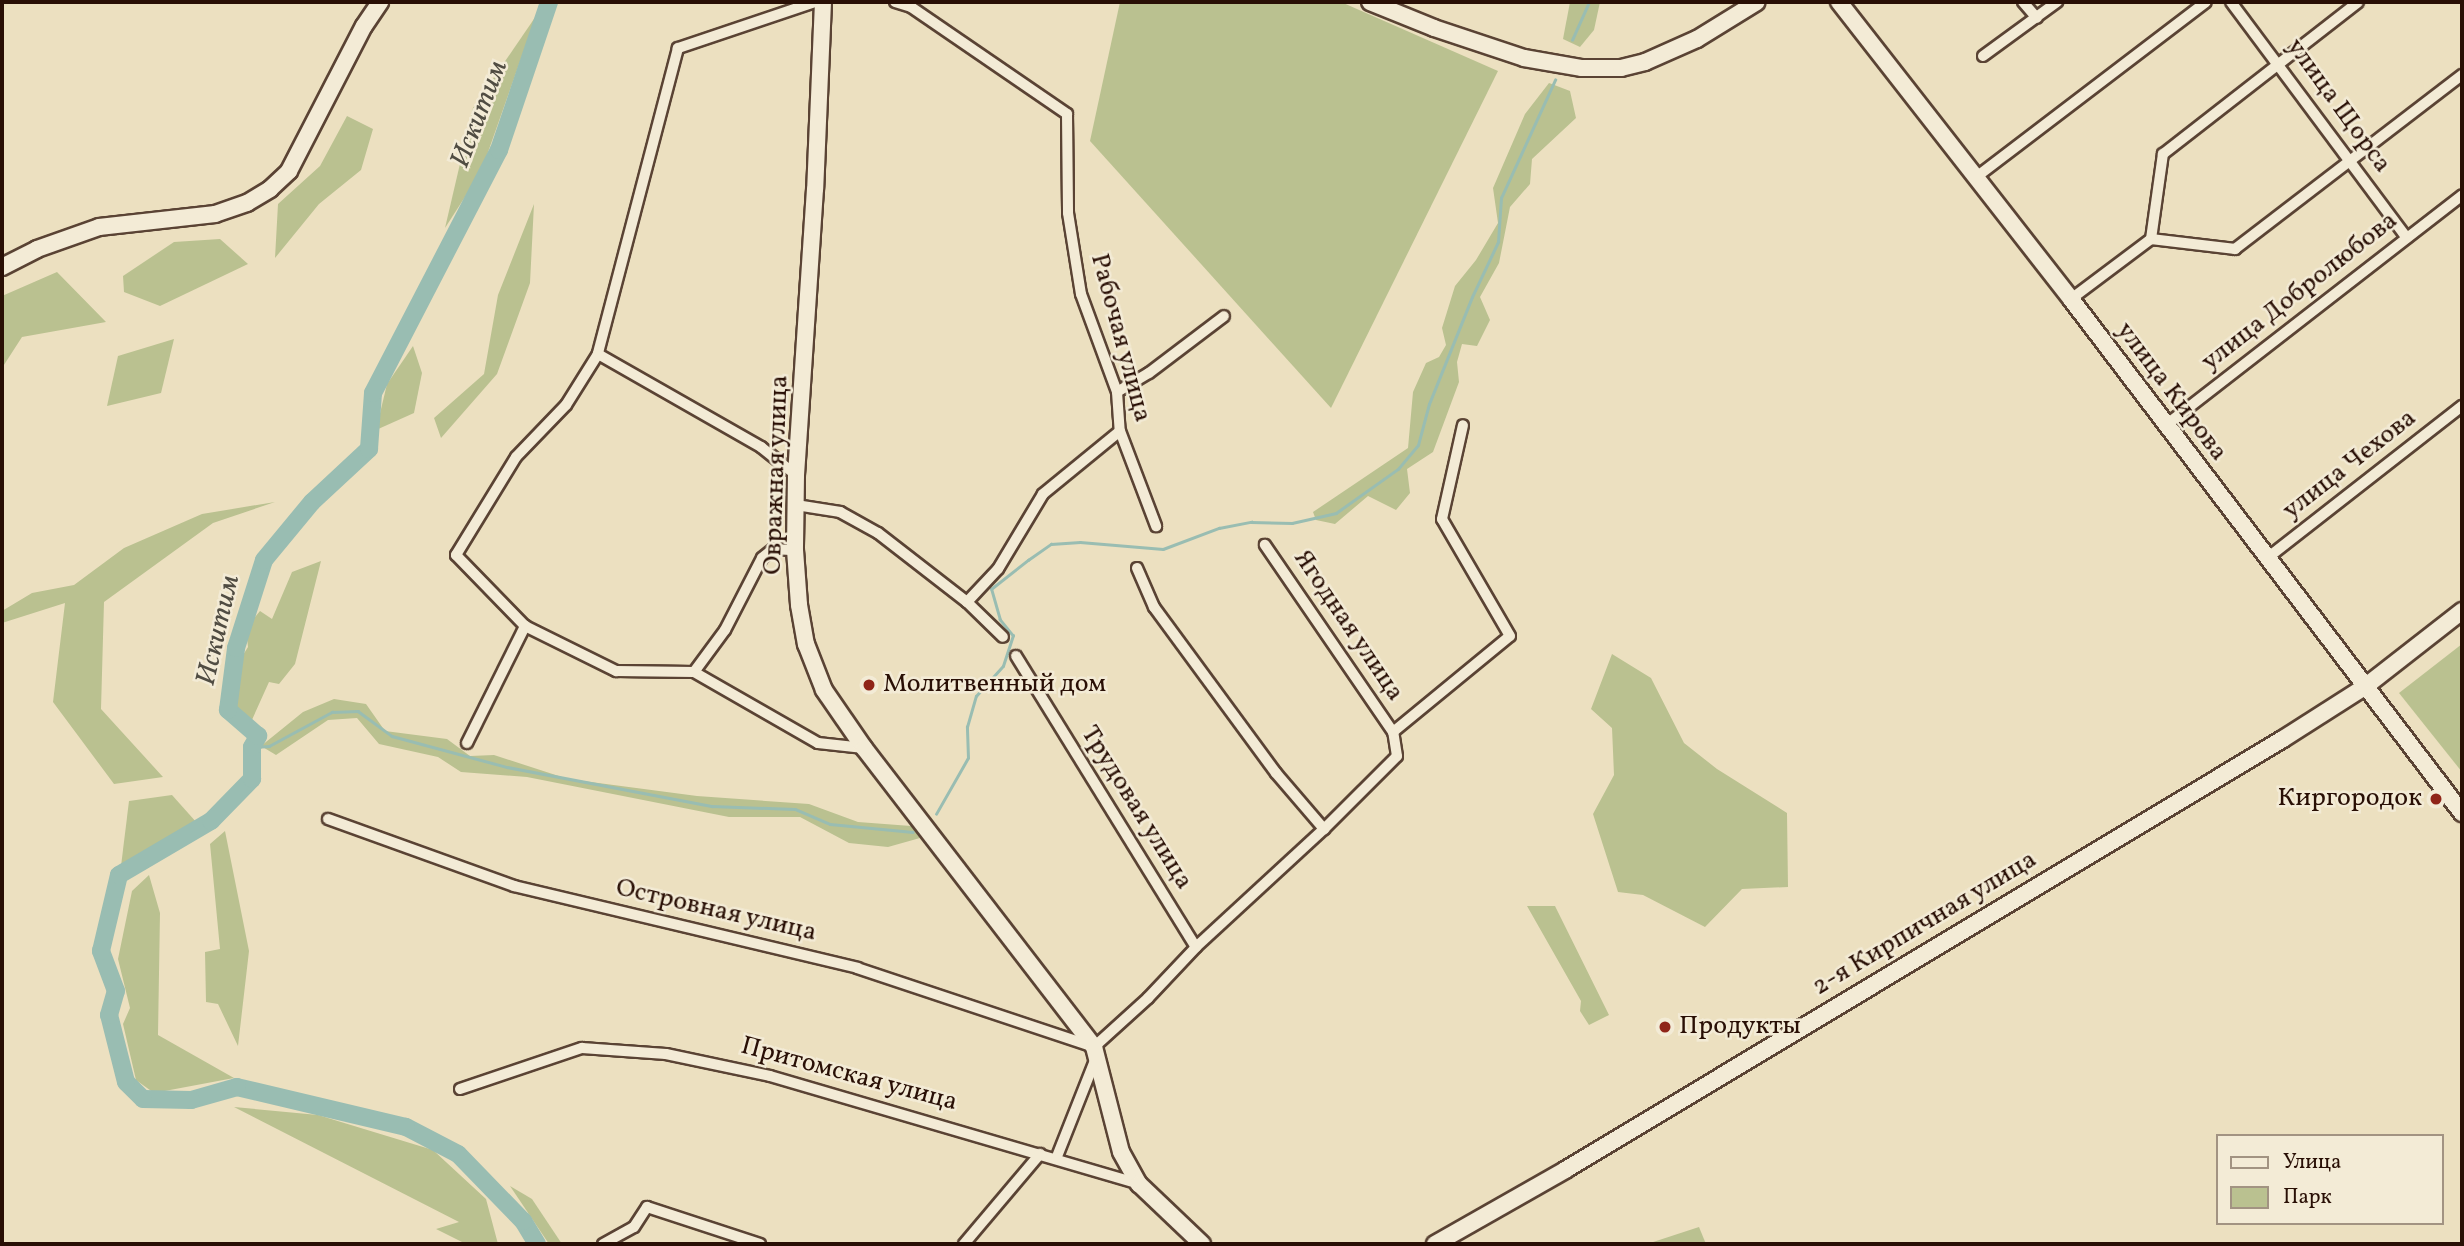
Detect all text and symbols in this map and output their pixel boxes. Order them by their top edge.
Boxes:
street label: улица Щорса [2279,33,2397,179]
water label: Искитим [444,55,516,173]
street label: улица Добролюбова [2196,206,2404,378]
street label: Рабочая улица [1082,250,1158,426]
street label: улица Кирова [2109,316,2233,468]
street label: Овражная улица [758,374,796,576]
street label: улица Чехова [2277,403,2423,527]
street label: Ягодная улица [1286,544,1410,708]
water label: Искитим [190,571,248,689]
place label: Молитвенный дом [883,669,1106,701]
marker: Молитвенный дом [861,677,877,693]
street label: Трудовая улица [1073,720,1199,896]
place label: Киргородок [2278,783,2422,815]
marker: Киргородок [2428,791,2444,807]
street label: 2-я Кирпичная улица [1807,844,2043,1004]
street label: Островная улица [612,873,820,949]
place label: Продукты [1679,1011,1801,1043]
marker: Продукты [1657,1019,1673,1035]
street label: Притомская улица [737,1031,961,1119]
legend [2216,1134,2443,1225]
text: Улица [2283,1148,2341,1177]
text: Парк [2283,1183,2332,1212]

